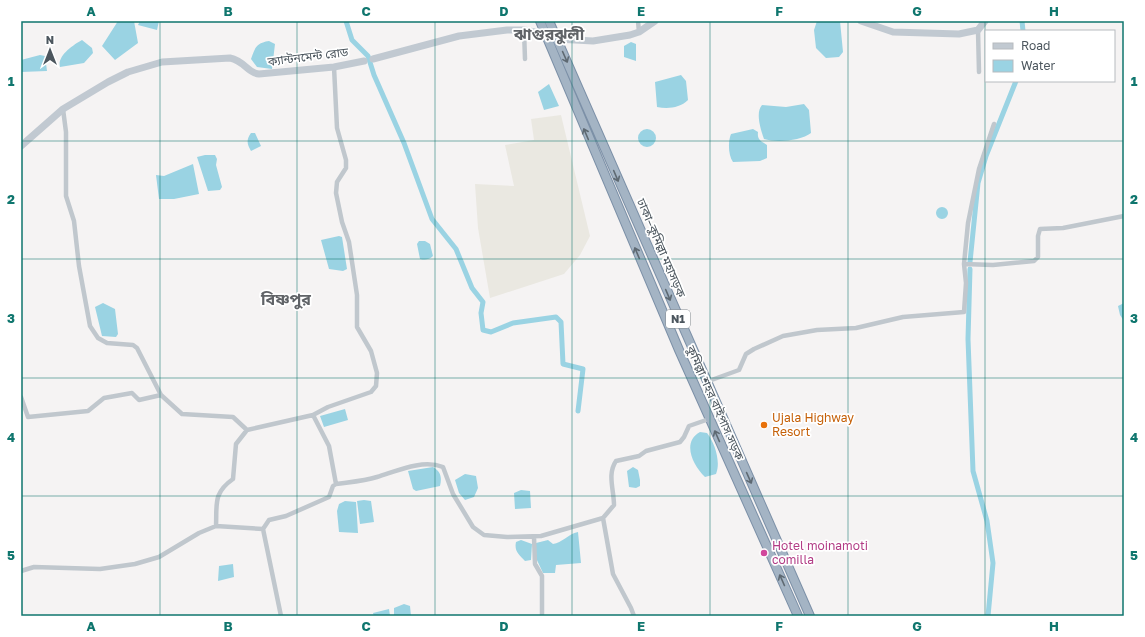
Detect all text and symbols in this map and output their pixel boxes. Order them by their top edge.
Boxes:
text: A [86,3,96,19]
text: B [223,3,233,19]
text: C [361,3,371,19]
text: D [499,3,509,19]
text: E [637,3,645,19]
text: F [775,3,783,19]
text: G [912,3,922,19]
text: H [1049,3,1059,19]
district label: ঝাগুরঝুলী [513,24,585,45]
north arrow [30,30,70,70]
legend [985,30,1115,82]
text: N [46,33,54,46]
text: Road [1021,38,1050,53]
street label: ক্যান্টনমেন্ট রোড [266,44,350,69]
one-way arrow [561,50,569,62]
text: Water [1021,58,1055,73]
text: 1 [8,73,15,89]
text: 1 [1131,73,1138,89]
one-way arrow [582,128,589,140]
one-way arrow [613,169,621,181]
text: 2 [7,191,15,207]
text: 2 [1130,191,1138,207]
street label: ঢাকা–কুমিল্লা মহাসড়ক [633,195,689,300]
one-way arrow [633,248,640,260]
district label: বিষ্ণপুর [260,289,311,310]
one-way arrow [665,289,672,301]
text: 3 [7,310,15,326]
road number: N1 [666,310,690,328]
text: 3 [1130,310,1138,326]
street label: কুমিল্লা শহর বাইপাস সড়ক [682,342,748,463]
place label: Ujala Highway Resort [772,410,854,439]
marker: Ujala Highway Resort [759,420,769,430]
text: 4 [7,429,15,445]
text: 4 [1130,429,1138,445]
one-way arrow [713,431,720,443]
one-way arrow [746,472,753,484]
place label: Hotel moinamoti comilla [772,538,868,567]
text: 5 [7,547,15,563]
text: 5 [1130,547,1138,563]
marker: Hotel moinamoti comilla [759,548,769,558]
one-way arrow [778,575,785,587]
text: A [86,618,96,634]
text: B [223,618,233,634]
text: C [361,618,371,634]
text: D [499,618,509,634]
text: E [637,618,645,634]
text: F [775,618,783,634]
text: G [912,618,922,634]
text: H [1049,618,1059,634]

